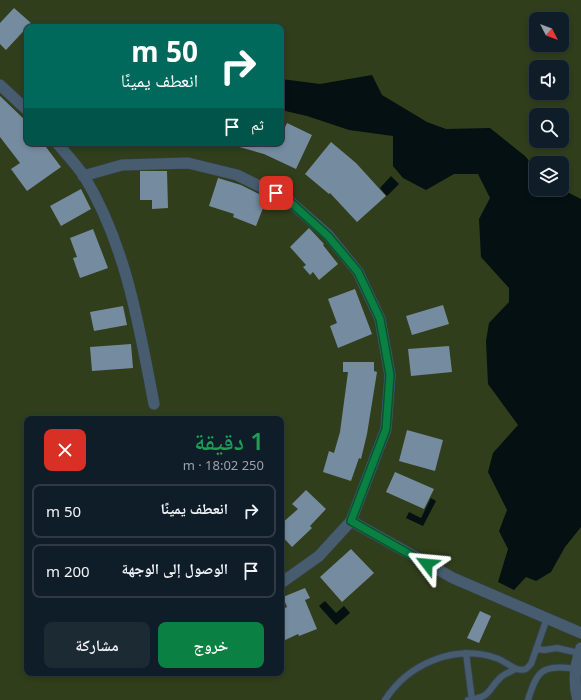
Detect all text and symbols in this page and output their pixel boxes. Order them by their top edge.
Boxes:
north arrow [529,12,569,52]
map controls [529,12,569,196]
text: 50 m [131,32,198,70]
icon: right [212,40,264,92]
button: sound [529,60,569,100]
text: انعطف يمينًا [121,68,198,92]
button: search [529,108,569,148]
text: ثم [251,114,264,134]
icon: arrive [221,116,243,138]
button: layers [529,156,569,196]
pin [259,176,293,210]
icon: arrive [265,182,287,204]
text: 1 دقيقة [194,424,264,457]
button: close [44,429,86,471]
text: 250 m · 18:02 [183,456,264,474]
text: انعطف يمينًا [160,498,228,518]
icon: right [240,500,262,522]
text: 50 m [46,501,81,521]
position arrow [406,543,448,585]
text: الوصول إلى الوجهة [122,558,228,578]
icon: arrive [240,560,262,582]
text: 200 m [46,561,90,581]
button: مشاركة [44,622,150,668]
button: خروج [158,622,264,668]

